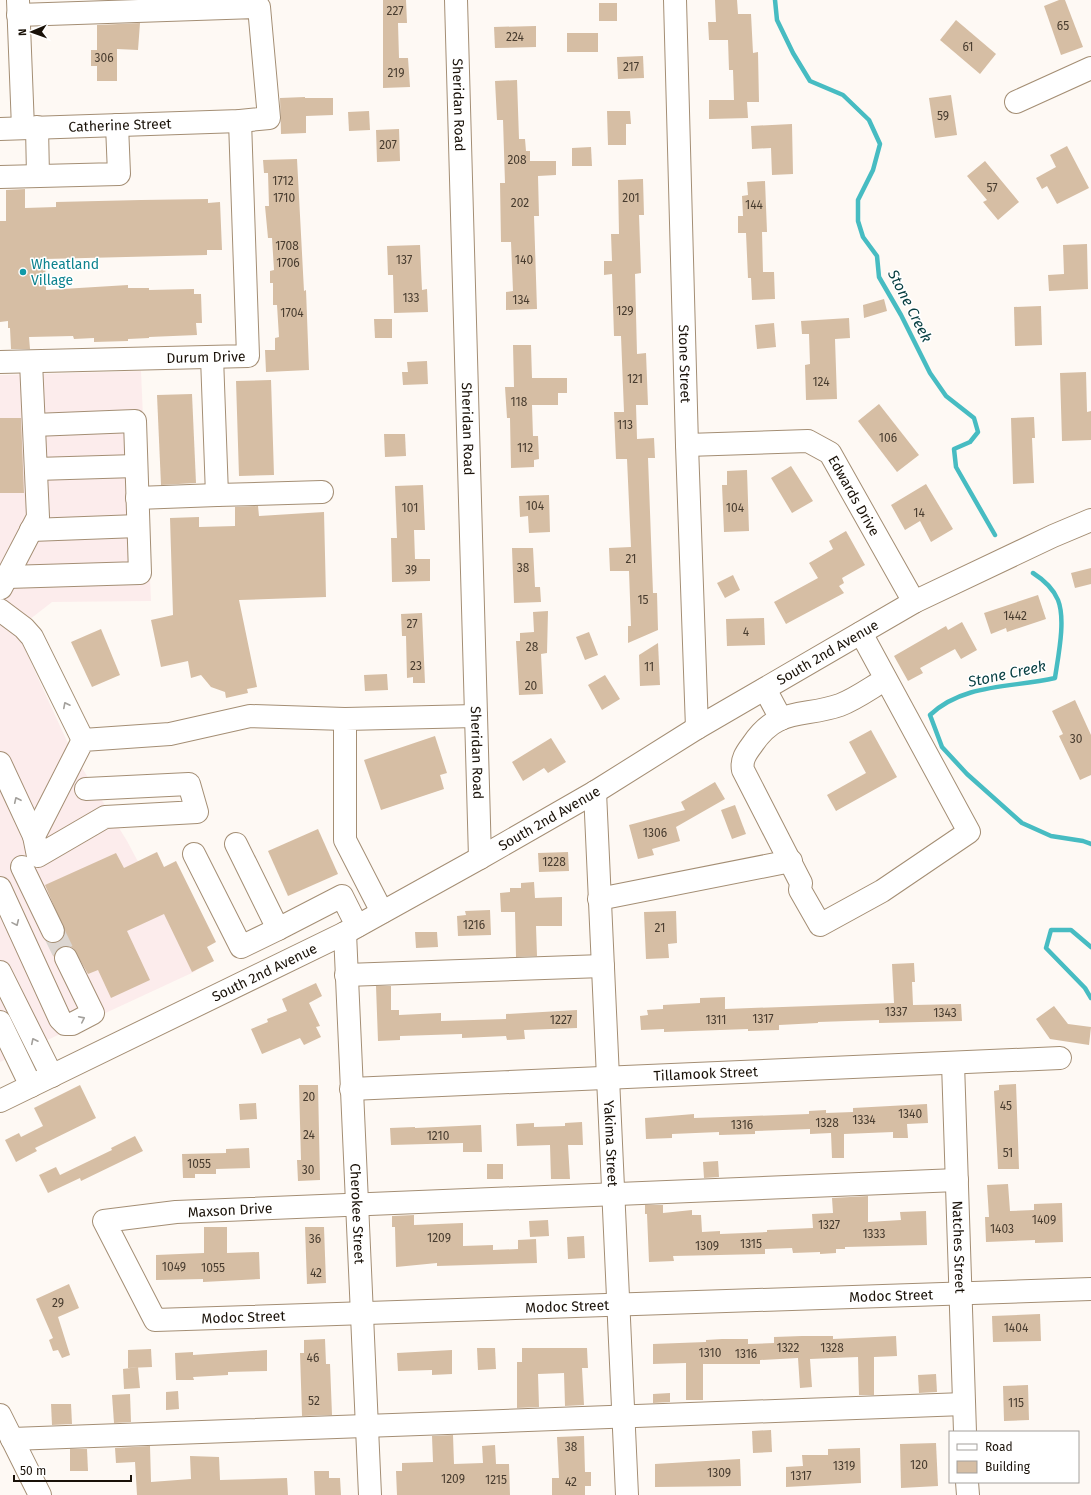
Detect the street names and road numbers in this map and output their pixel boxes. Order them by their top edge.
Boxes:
street label: Sheridan Road [449,58,468,152]
street label: Catherine Street [68,115,173,136]
street label: Stone Street [675,325,694,404]
street label: Durum Drive [166,348,246,367]
street label: Sheridan Road [458,382,477,476]
street label: Edwards Drive [824,453,883,539]
street label: South 2nd Avenue [774,617,882,689]
street label: Sheridan Road [467,706,486,799]
street label: South 2nd Avenue [495,783,604,855]
street label: South 2nd Avenue [209,940,320,1005]
street label: Tillamook Street [653,1063,759,1085]
street label: Yakima Street [600,1100,621,1188]
street label: Cherokee Street [346,1163,368,1265]
street label: Maxson Drive [187,1200,273,1221]
street label: Natches Street [948,1200,969,1295]
street label: Modoc Street [849,1286,934,1306]
street label: Modoc Street [525,1297,610,1317]
street label: Modoc Street [201,1308,287,1327]

